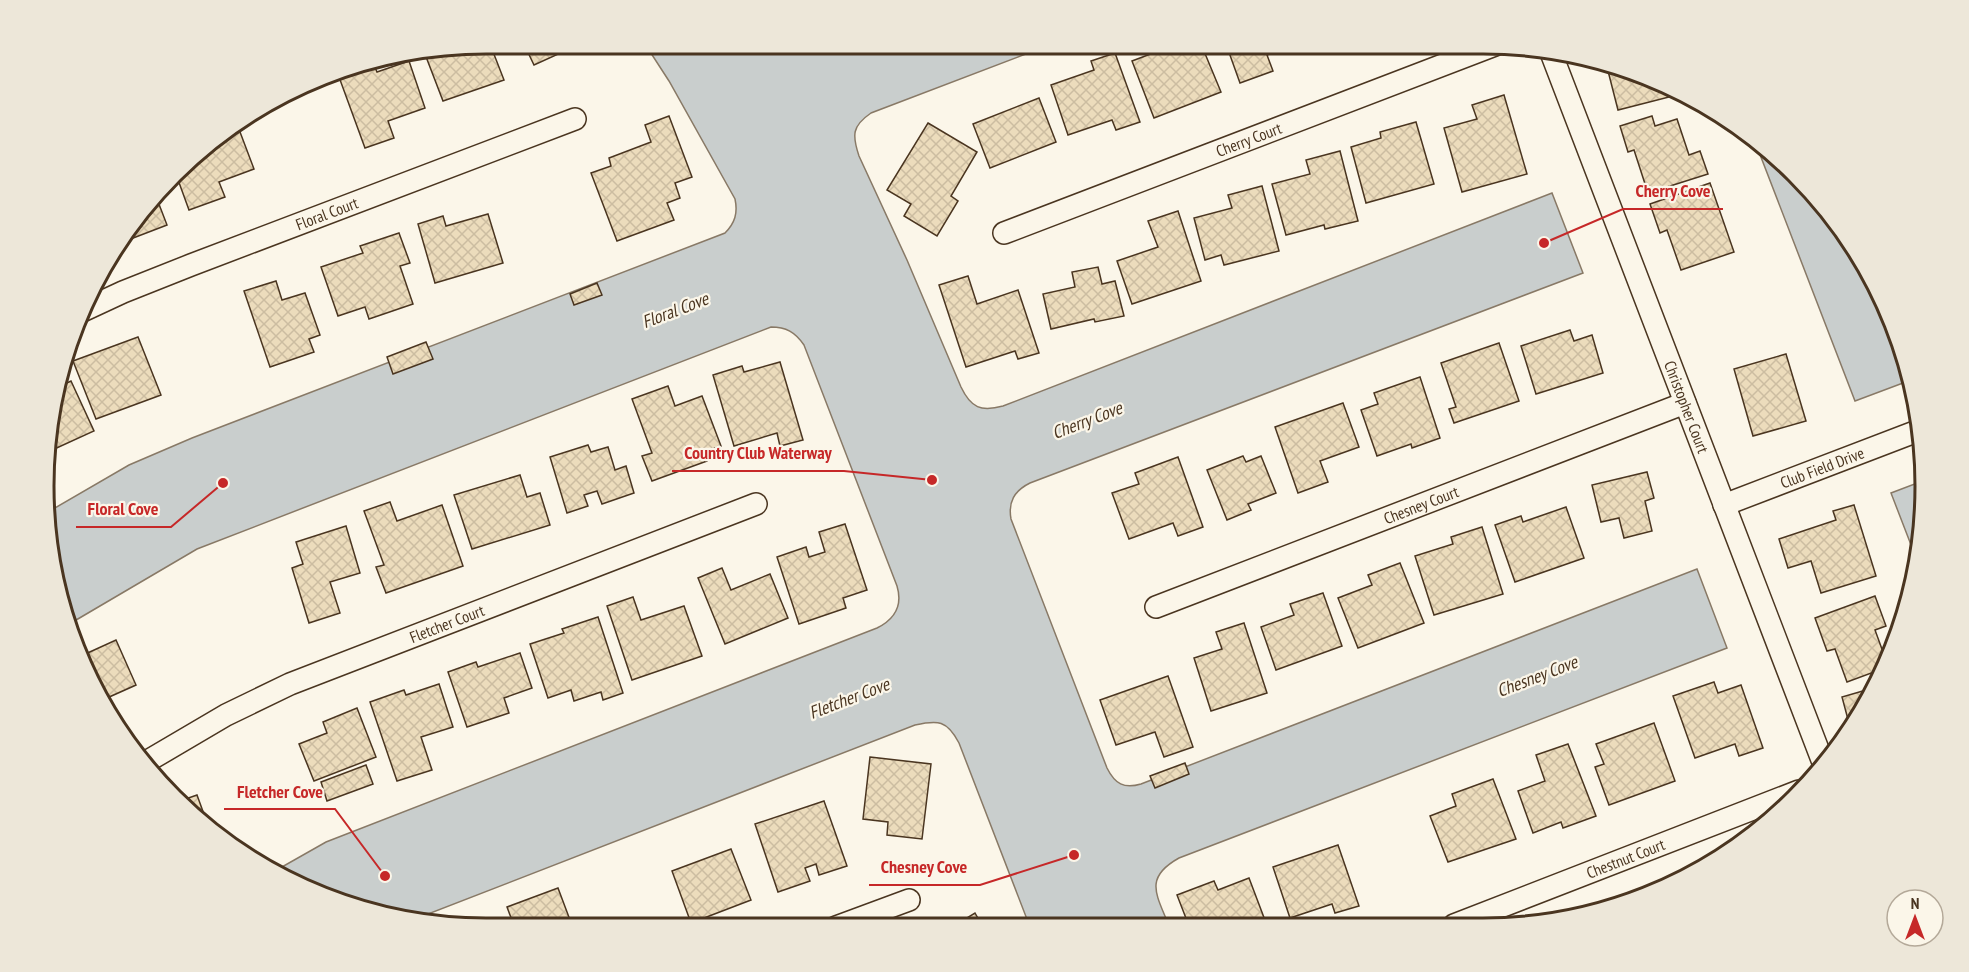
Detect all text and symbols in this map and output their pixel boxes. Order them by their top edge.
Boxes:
street label: Cherry Court [1213,117,1285,161]
callout: Cherry Cove [1623,173,1723,209]
text: Cherry Cove [1635,179,1711,202]
street label: Floral Court [293,192,361,234]
water label: Floral Cove [639,286,713,333]
street label: Christopher Court [1660,358,1714,456]
water label: Cherry Cove [1049,396,1127,444]
callout: Country Club Waterway [672,435,844,471]
text: Country Club Waterway [684,441,833,464]
street label: Club Field Drive [1777,442,1867,493]
street label: Chesney Court [1381,481,1462,528]
callout: Floral Cove [76,491,171,527]
text: Floral Cove [88,497,159,520]
street label: Fletcher Court [407,600,488,647]
water label: Chesney Cove [1493,650,1582,702]
water label: Fletcher Cove [806,672,894,724]
callout: Fletcher Cove [224,773,335,809]
text: Fletcher Cove [237,780,323,803]
street label: Chestnut Court [1583,834,1668,883]
callout: Chesney Cove [869,849,980,885]
text: Chesney Cove [881,855,967,878]
north arrow [1885,888,1945,948]
text: N [1911,893,1919,913]

